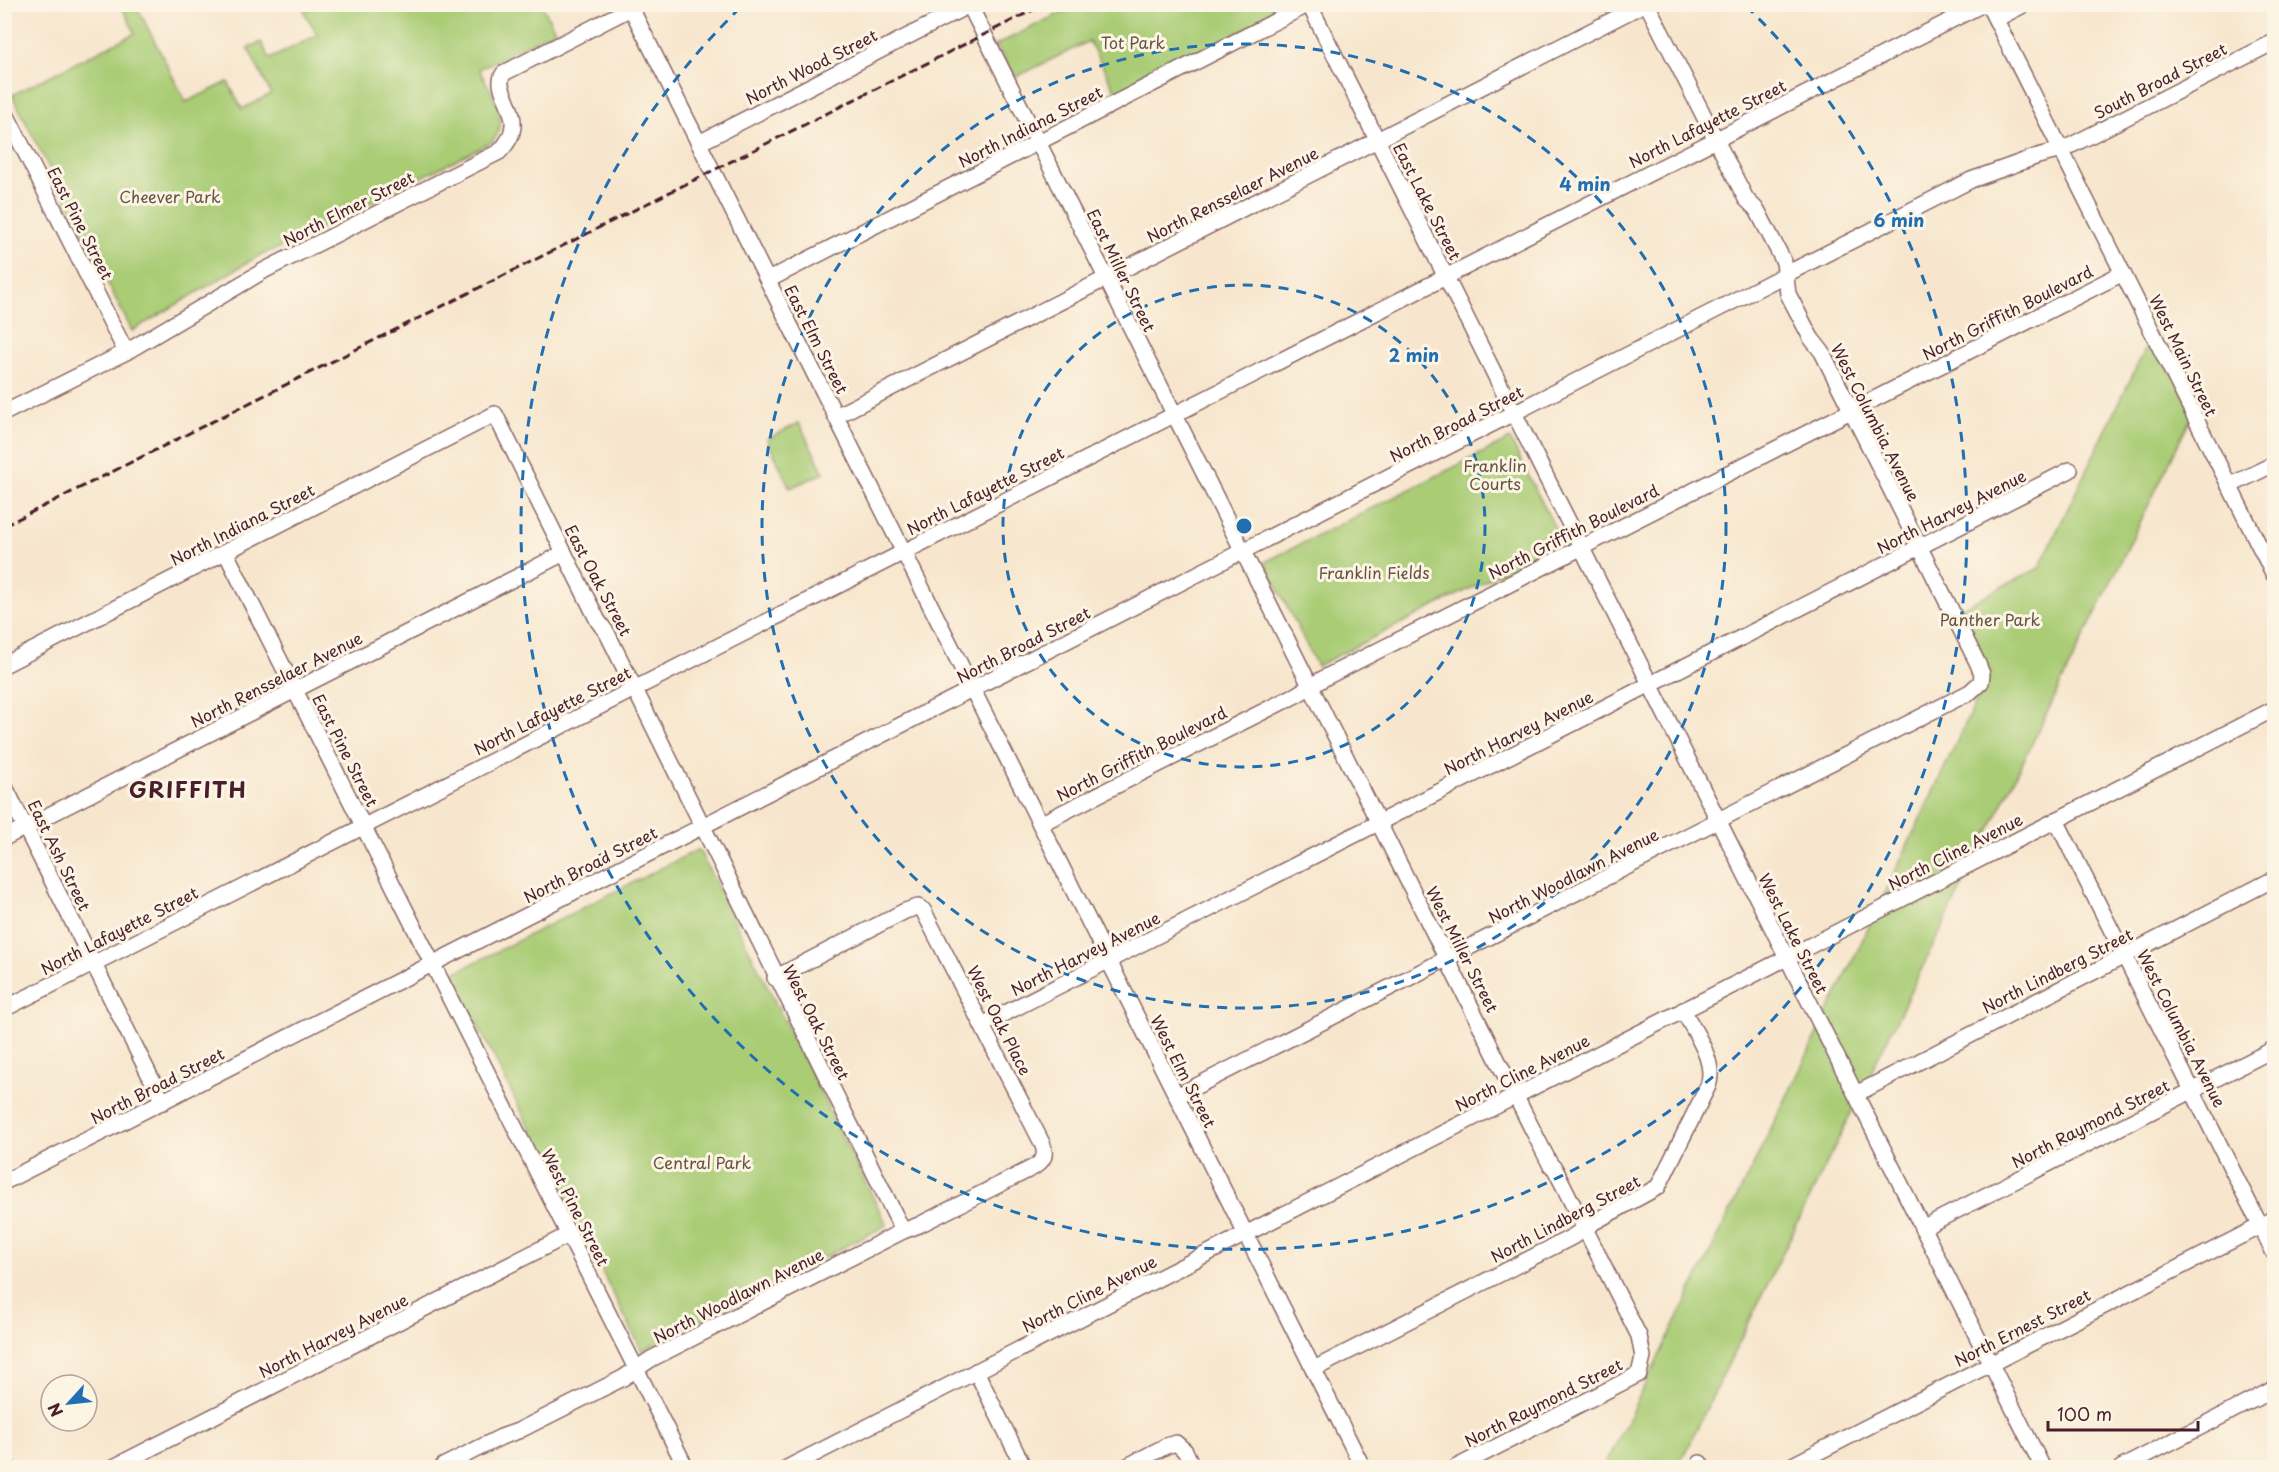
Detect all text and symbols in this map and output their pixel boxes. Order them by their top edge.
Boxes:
street label: North Wood Street [741,22,881,110]
park label: Tot Park [1101,30,1166,54]
street label: South Broad Street [2089,36,2231,124]
street label: North Lafayette Street [1624,73,1790,173]
street label: North Indiana Street [954,79,1107,173]
street label: East Lake Street [1388,138,1468,264]
street label: North Rensselaer Avenue [1142,140,1322,248]
street label: East Pine Street [42,162,120,284]
street label: North Elmer Street [278,165,418,251]
text: 4 min [1559,170,1611,197]
park label: Cheever Park [119,184,221,208]
street label: East Miller Street [1082,204,1162,336]
text: 6 min [1874,206,1924,233]
street label: North Griffith Boulevard [1918,258,2097,365]
street label: East Elm Street [779,280,855,398]
street label: West Main Street [2144,290,2224,420]
street label: West Columbia Avenue [1826,339,1926,505]
text: 2 min [1389,341,1439,368]
street label: North Broad Street [1385,379,1528,467]
street label: North Lafayette Street [902,440,1068,540]
park label: Franklin Courts [1463,453,1527,495]
street label: North Harvey Avenue [1872,463,2030,559]
street label: North Indiana Street [166,477,319,571]
street label: North Griffith Boulevard [1484,477,1663,584]
centre of rings [1234,516,1254,536]
street label: East Oak Street [560,520,639,640]
park label: Franklin Fields [1318,560,1430,584]
street label: North Broad Street [952,600,1095,688]
park label: Panther Park [1940,607,2041,631]
street label: North Rensselaer Avenue [186,625,366,733]
street label: North Lafayette Street [469,660,635,760]
street label: North Harvey Avenue [1439,684,1597,780]
street label: East Pine Street [307,689,385,811]
street label: North Griffith Boulevard [1052,699,1231,806]
district label: GRIFFITH [129,772,247,805]
street label: East Ash Street [23,796,97,915]
street label: North Cline Avenue [1883,807,2027,895]
street label: North Broad Street [519,820,662,908]
street label: North Woodlawn Avenue [1484,821,1663,928]
street label: West Lake Street [1753,869,1835,998]
street label: North Lafayette Street [36,880,202,980]
street label: West Miller Street [1421,882,1505,1017]
street label: North Harvey Avenue [1006,905,1164,1001]
street label: North Lindberg Street [1977,921,2137,1018]
street label: West Columbia Avenue [2132,945,2232,1111]
street label: West Oak Street [778,960,857,1084]
street label: West Oak Place [962,961,1038,1079]
street label: West Elm Street [1145,1010,1223,1132]
street label: North Cline Avenue [1450,1028,1594,1116]
street label: North Broad Street [86,1041,229,1129]
street label: North Raymond Street [2007,1073,2173,1173]
street label: West Pine Street [536,1144,616,1270]
park label: Central Park [653,1150,752,1174]
street label: North Lindberg Street [1486,1168,1645,1268]
street label: North Woodlawn Avenue [649,1241,828,1348]
street label: North Cline Avenue [1017,1249,1161,1337]
street label: North Ernest Street [1950,1282,2095,1372]
street label: North Harvey Avenue [254,1287,412,1383]
street label: North Raymond Street [1460,1352,1626,1452]
north arrow [39,1373,99,1433]
scale bar [2048,1394,2198,1432]
text: N [41,1399,68,1421]
text: 100 m [2057,1400,2112,1427]

